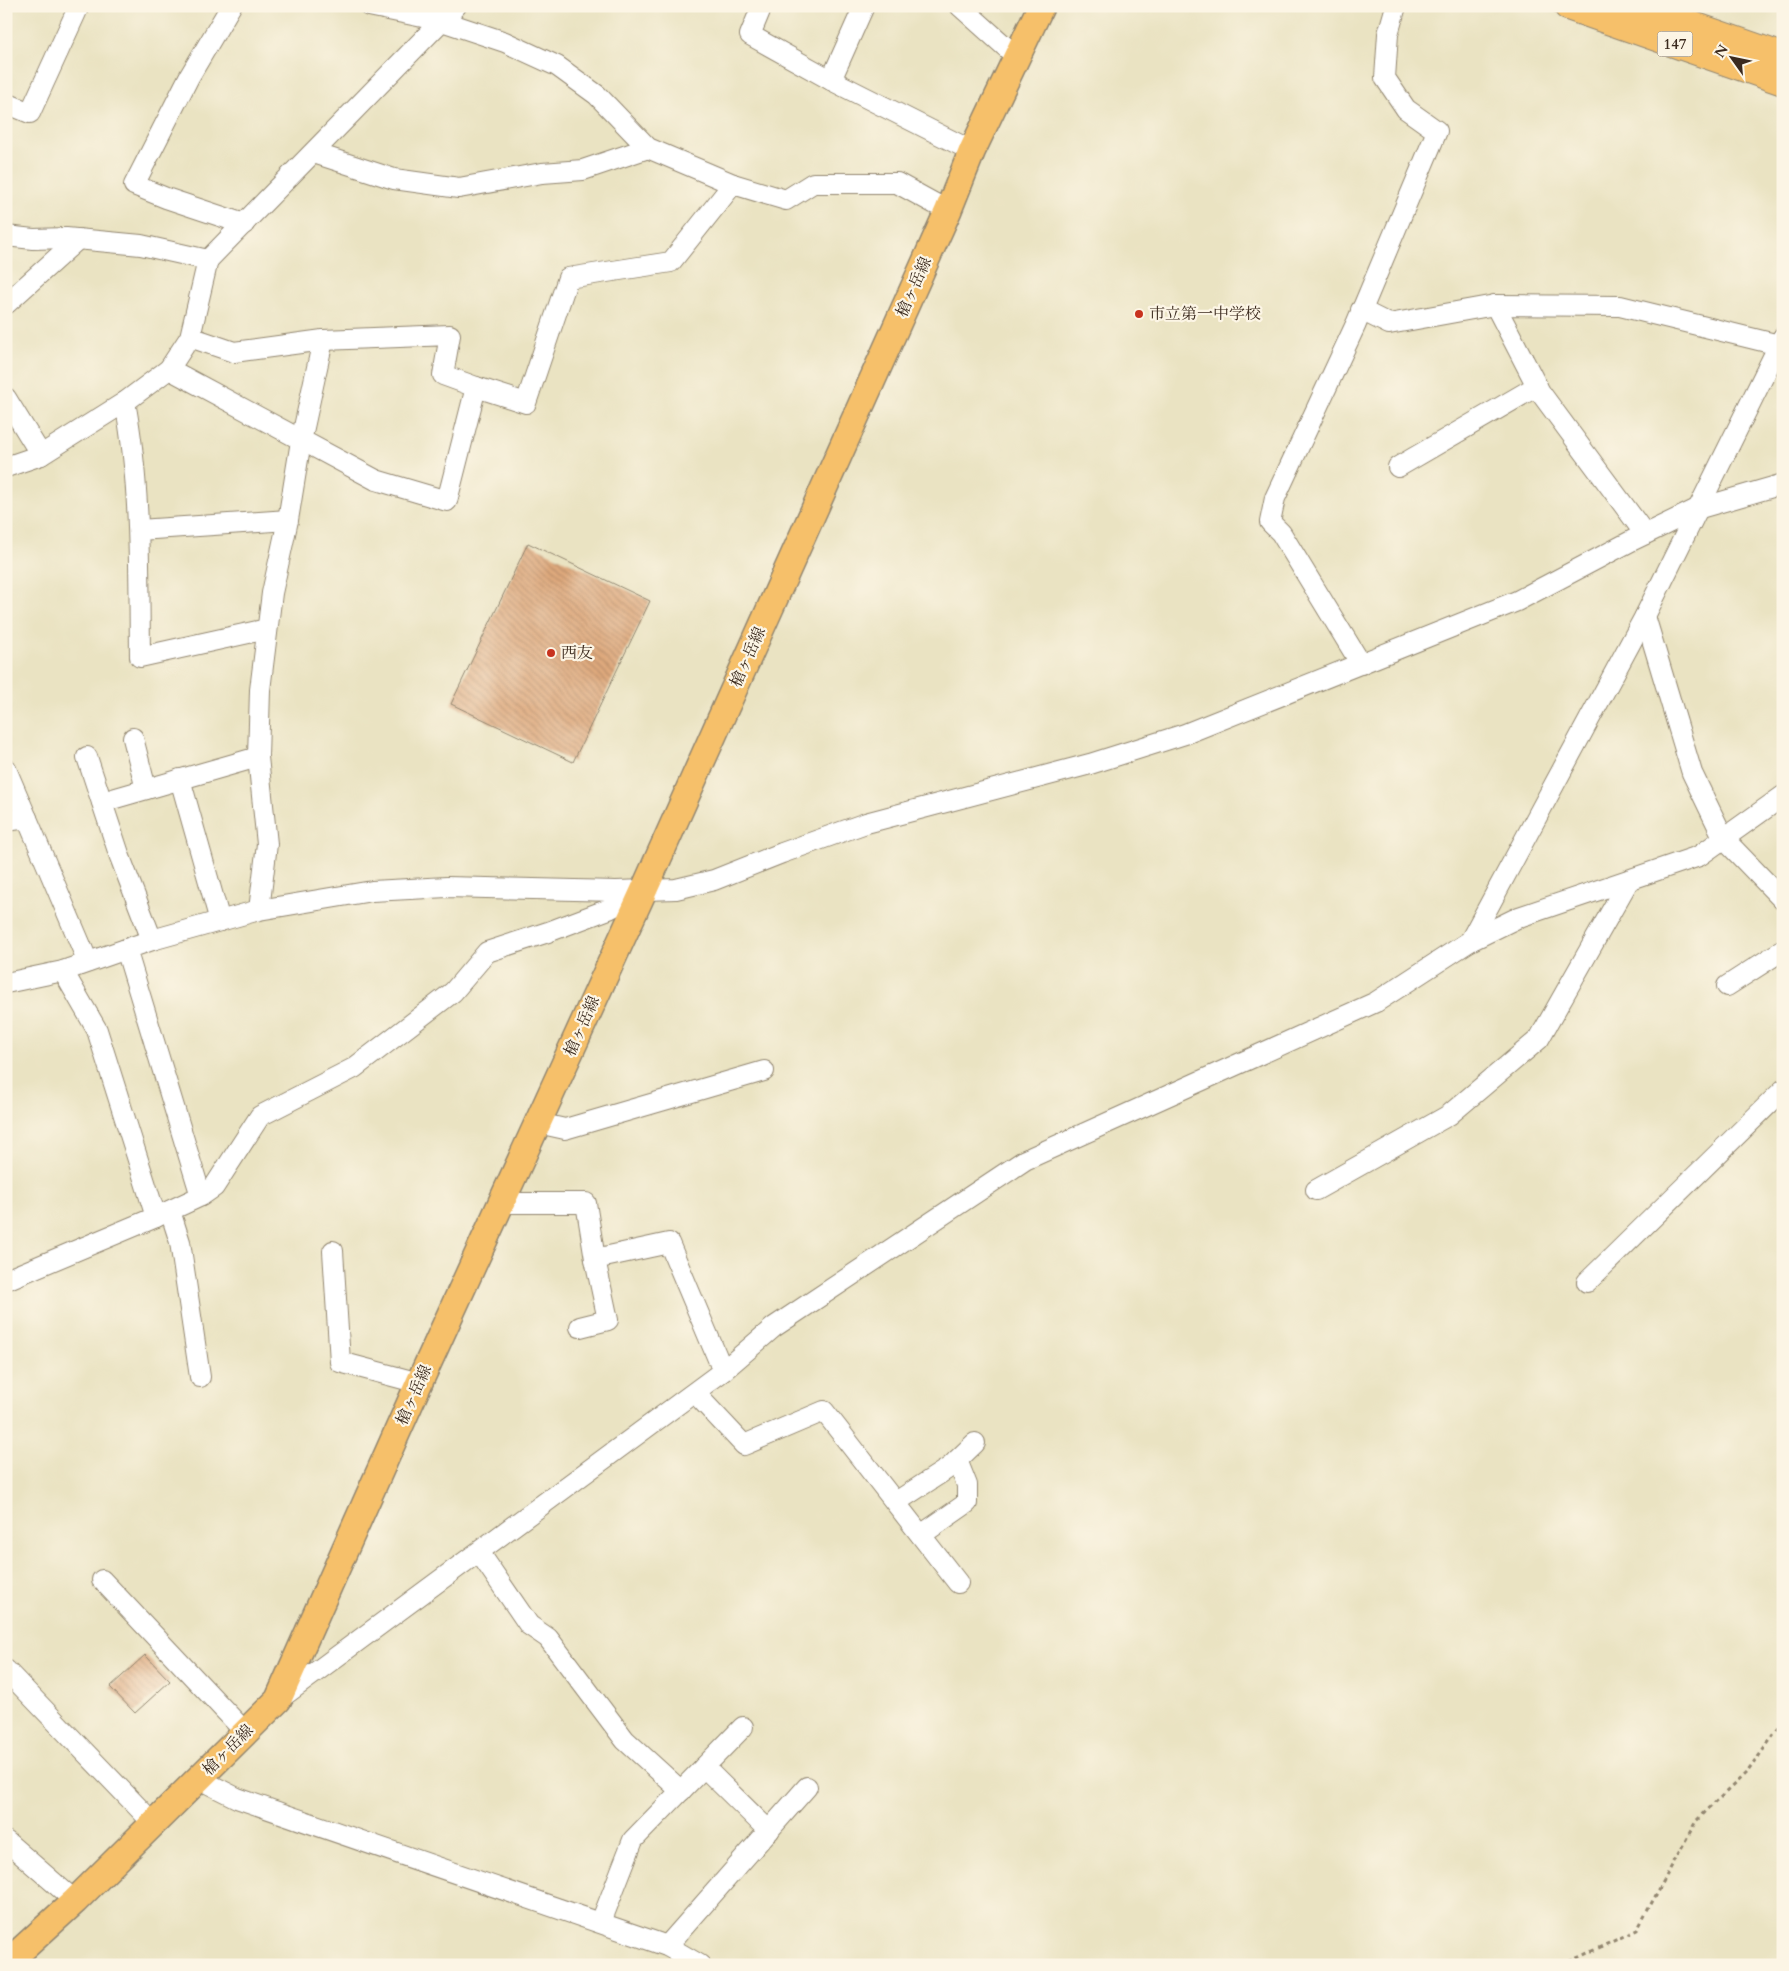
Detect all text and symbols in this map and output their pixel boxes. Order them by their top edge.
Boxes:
road number: 147 [1658,32,1692,56]
north arrow [1706,32,1756,82]
text: N [1710,41,1733,61]
street label: 槍ヶ岳線 [891,253,937,321]
place label: 市立第一中学校 [1149,303,1261,325]
marker: 市立第一中学校 [1133,308,1145,320]
street label: 槍ヶ岳線 [725,623,771,691]
place label: 西友 [561,642,593,664]
marker: 西友 [545,647,557,659]
street label: 槍ヶ岳線 [559,992,605,1060]
street label: 槍ヶ岳線 [391,1361,437,1429]
street label: 槍ヶ岳線 [198,1720,258,1780]

